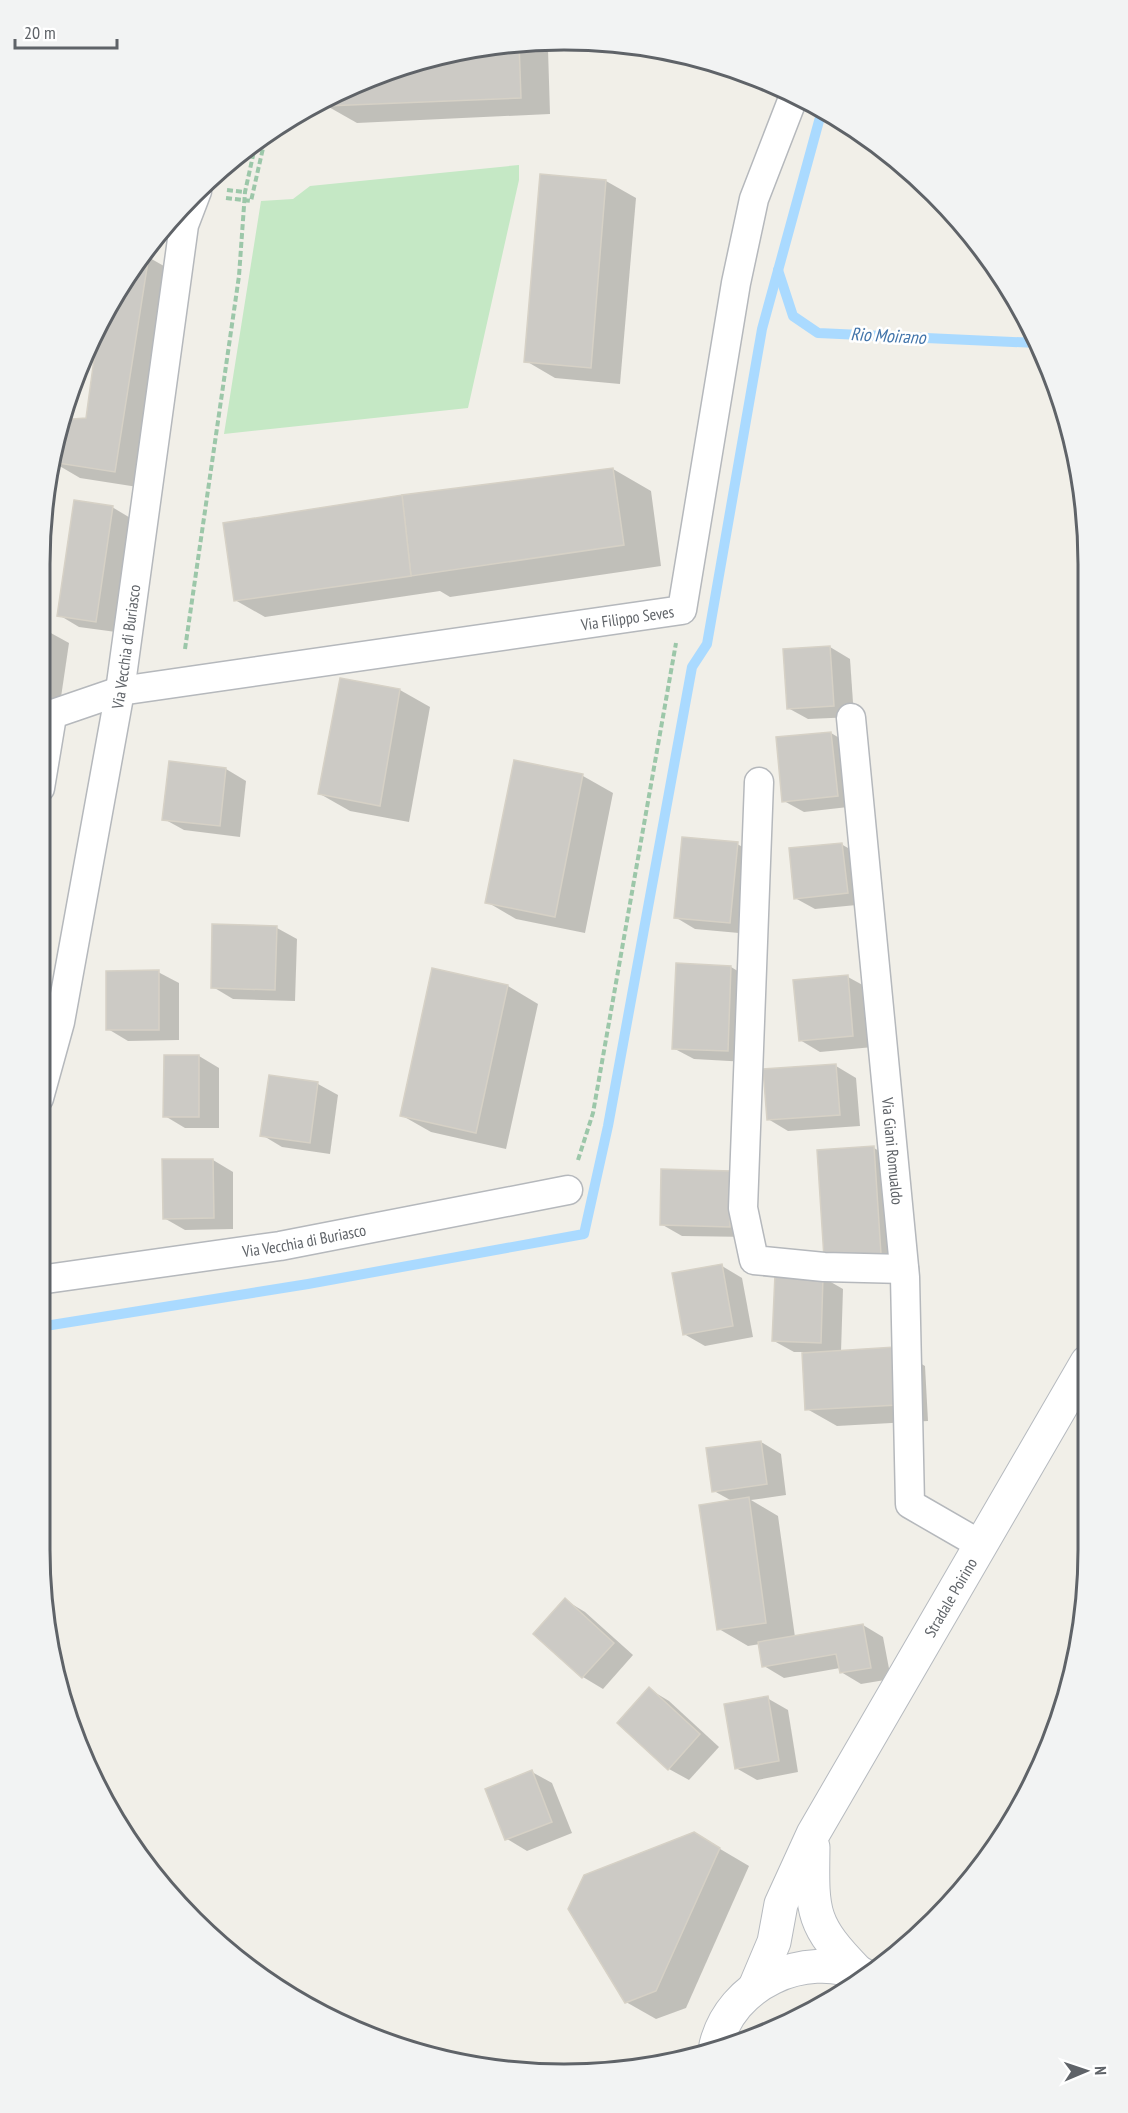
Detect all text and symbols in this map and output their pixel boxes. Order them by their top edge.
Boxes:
scale bar [15,12,117,50]
text: 20 m [24,21,56,44]
water label: Rio Moirano [850,322,927,349]
street label: Via Vecchia di Buriasco [107,583,145,711]
street label: Via Filippo Seves [579,601,675,635]
street label: Via Giani Romualdo [878,1095,908,1206]
street label: Via Vecchia di Buriasco [240,1220,368,1261]
street label: Stradale Poirino [920,1554,981,1641]
north arrow [1056,2041,1116,2101]
text: N [1091,2066,1111,2075]

